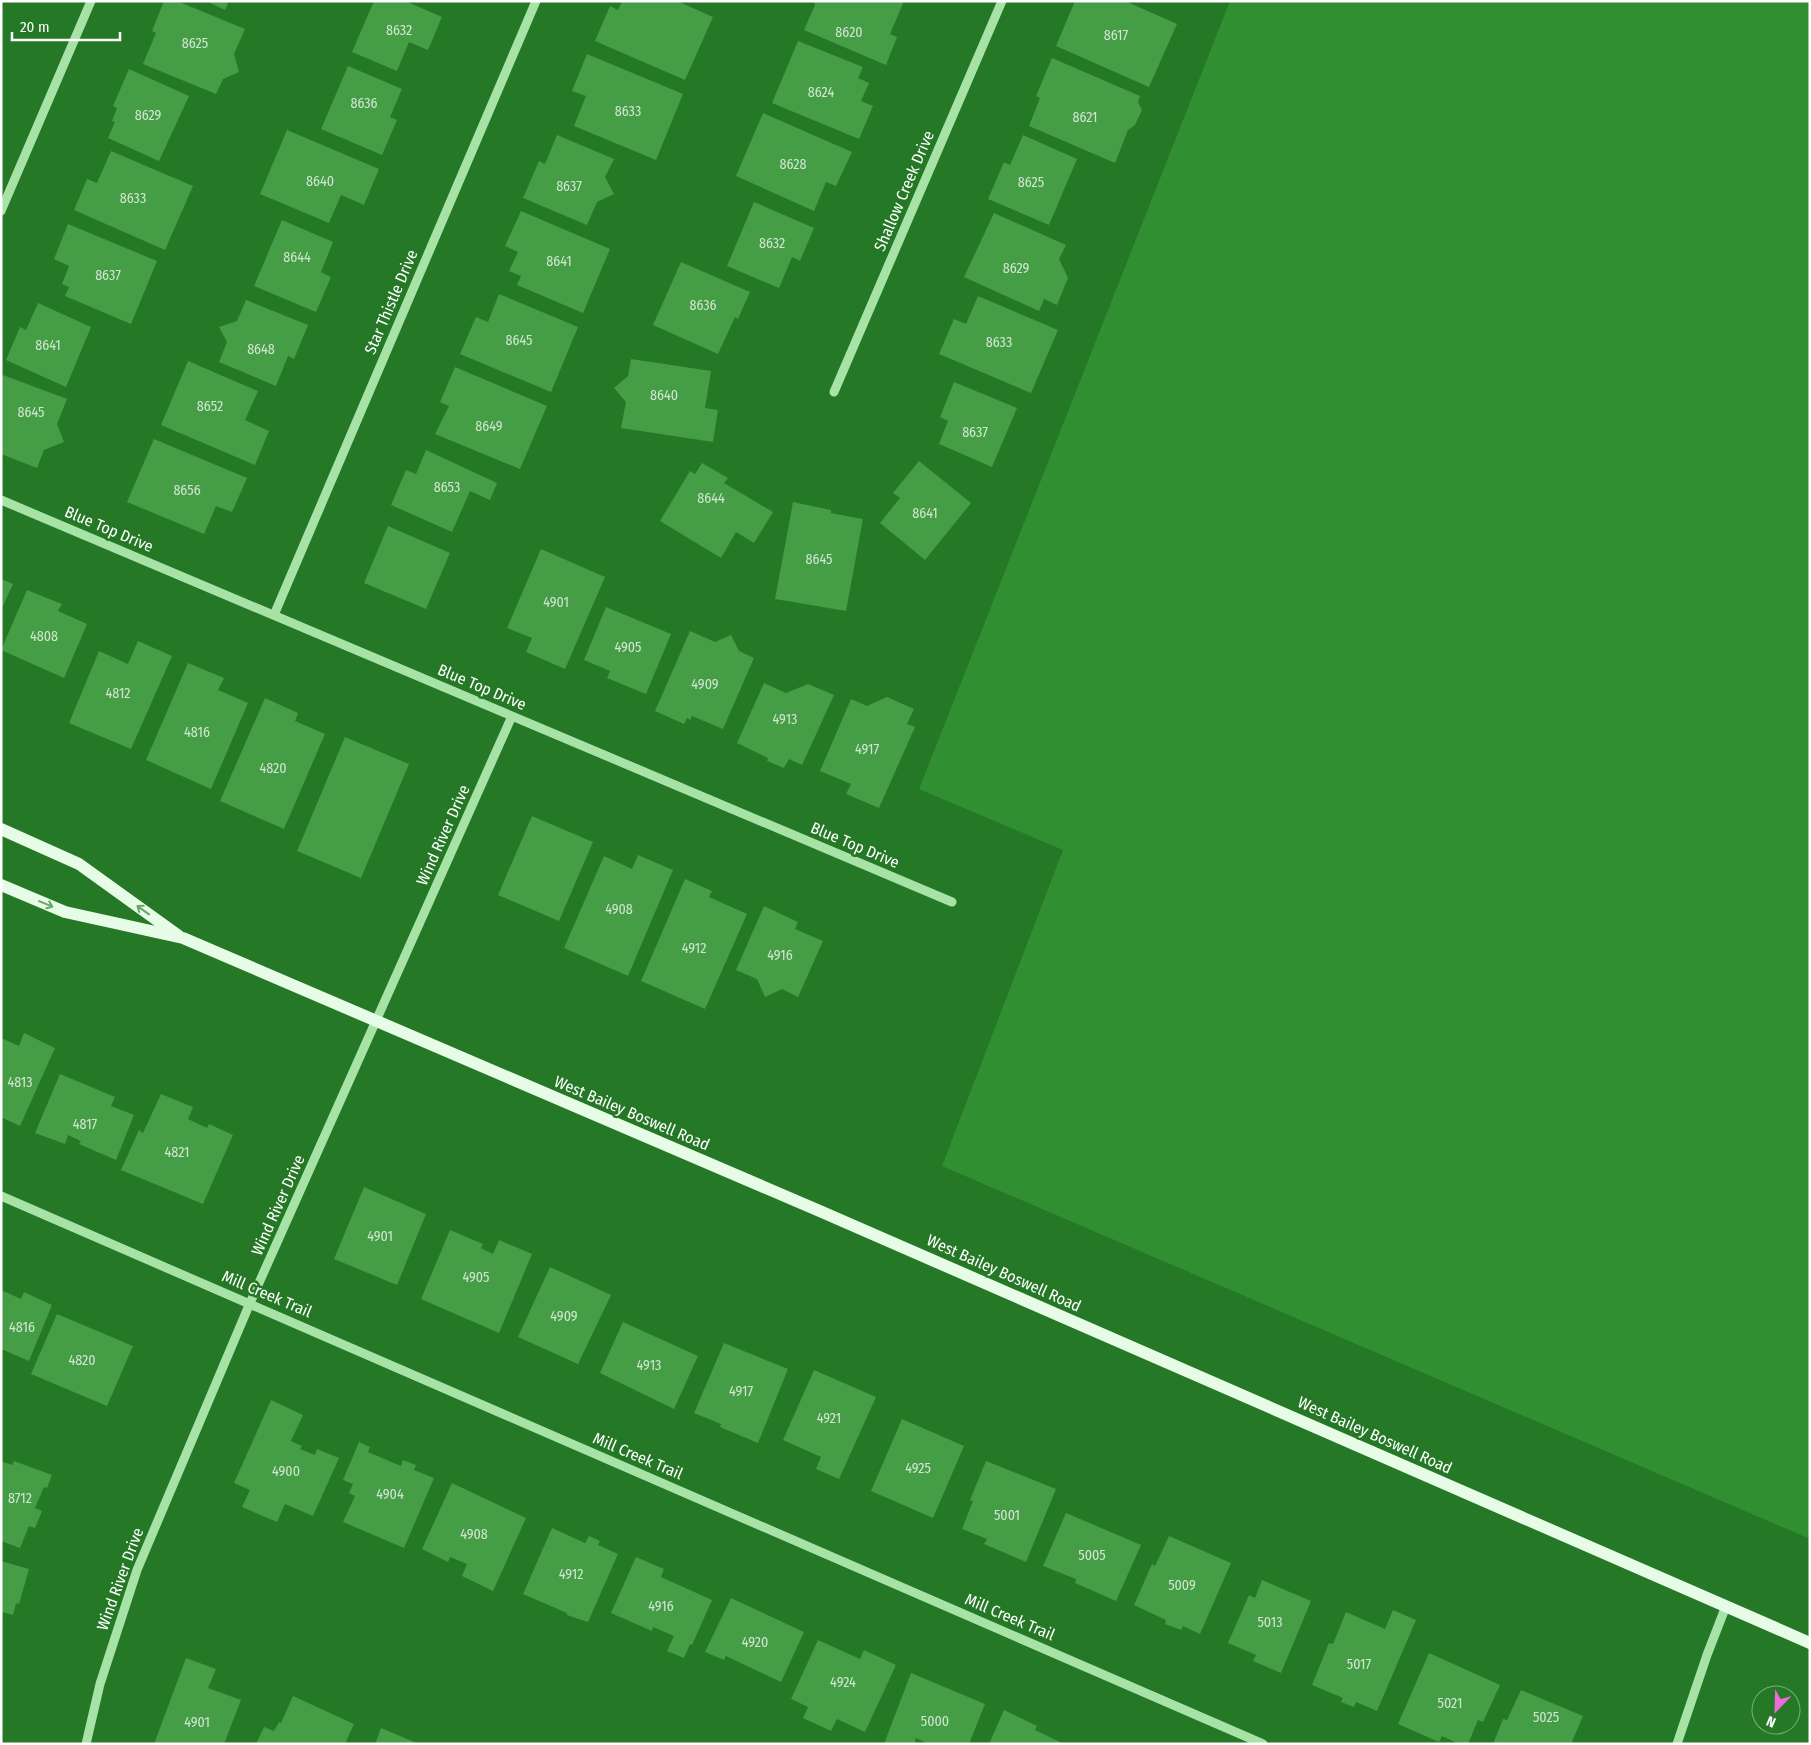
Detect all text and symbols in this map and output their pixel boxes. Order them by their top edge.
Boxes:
scale bar [12,10,120,42]
text: 20 m [20,18,50,36]
house number: 8632 [386,22,412,39]
house number: 8620 [835,24,863,41]
house number: 8617 [1104,27,1129,44]
house number: 8625 [182,35,208,52]
house number: 8624 [808,84,834,101]
house number: 8636 [350,95,378,112]
house number: 8633 [615,103,641,120]
house number: 8629 [135,107,162,124]
house number: 8621 [1072,109,1098,126]
street label: Shallow Creek Drive [870,128,938,254]
house number: 8628 [780,156,807,173]
house number: 8640 [306,173,334,190]
house number: 8625 [1018,174,1044,191]
house number: 8637 [556,178,582,195]
house number: 8633 [120,190,146,207]
house number: 8632 [759,235,785,252]
street label: Star Thistle Drive [360,247,422,357]
house number: 8644 [283,249,311,266]
house number: 8641 [546,253,572,270]
house number: 8629 [1003,260,1030,277]
house number: 8637 [95,267,121,284]
house number: 8636 [689,297,717,314]
house number: 8645 [505,332,533,349]
house number: 8633 [986,334,1012,351]
house number: 8641 [35,337,61,354]
house number: 8648 [247,341,275,358]
house number: 8640 [650,387,678,404]
house number: 8652 [197,398,223,415]
house number: 8645 [17,404,45,421]
house number: 8649 [475,418,503,435]
house number: 8637 [962,424,988,441]
house number: 8653 [434,479,460,496]
house number: 8656 [173,482,201,499]
house number: 8644 [697,490,725,507]
street label: Blue Top Drive [62,502,156,556]
house number: 8641 [912,505,938,522]
house number: 8645 [805,551,833,568]
house number: 4901 [543,594,569,611]
house number: 4808 [30,628,58,645]
house number: 4905 [614,639,642,656]
street label: Blue Top Drive [435,660,529,714]
house number: 4909 [691,676,719,693]
house number: 4812 [105,685,131,702]
house number: 4913 [773,711,797,728]
house number: 4816 [184,724,210,741]
house number: 4917 [855,741,879,758]
house number: 4820 [259,760,287,777]
street label: Wind River Drive [412,782,474,888]
street label: Blue Top Drive [808,818,902,872]
one-way arrow [38,899,53,909]
house number: 4908 [605,901,633,918]
one-way arrow [136,905,150,915]
house number: 4912 [682,940,706,957]
house number: 4916 [767,947,793,964]
street label: West Bailey Boswell Road [552,1072,712,1154]
house number: 4813 [7,1074,33,1091]
house number: 4817 [73,1116,98,1133]
house number: 4821 [164,1144,190,1161]
street label: Wind River Drive [247,1152,309,1258]
house number: 4901 [367,1228,393,1245]
street label: West Bailey Boswell Road [924,1230,1084,1316]
street label: Mill Creek Trail [219,1267,315,1321]
house number: 4905 [462,1269,490,1286]
house number: 4909 [550,1308,578,1325]
house number: 4816 [9,1319,35,1336]
house number: 4820 [68,1352,96,1369]
house number: 4913 [637,1357,661,1374]
house number: 4917 [729,1383,753,1400]
street label: West Bailey Boswell Road [1295,1392,1455,1478]
house number: 4921 [817,1410,841,1427]
street label: Mill Creek Trail [590,1429,686,1483]
house number: 4925 [905,1460,931,1477]
house number: 4900 [272,1463,300,1480]
house number: 4904 [376,1486,404,1503]
house number: 8712 [8,1490,32,1507]
house number: 5001 [994,1507,1020,1524]
street label: Wind River Drive [93,1525,147,1633]
house number: 4908 [460,1526,488,1543]
house number: 5005 [1078,1547,1106,1564]
house number: 4912 [559,1566,583,1583]
house number: 5009 [1168,1577,1196,1594]
street label: Mill Creek Trail [962,1590,1058,1644]
house number: 4916 [648,1598,674,1615]
house number: 5013 [1257,1614,1283,1631]
house number: 4920 [742,1634,768,1651]
house number: 5017 [1347,1656,1372,1673]
house number: 4924 [830,1674,856,1691]
north arrow [1751,1685,1801,1735]
house number: 5021 [1438,1695,1462,1712]
house number: 5025 [1533,1709,1559,1726]
text: N [1764,1712,1778,1731]
house number: 5000 [921,1713,949,1730]
house number: 4901 [184,1714,210,1731]

